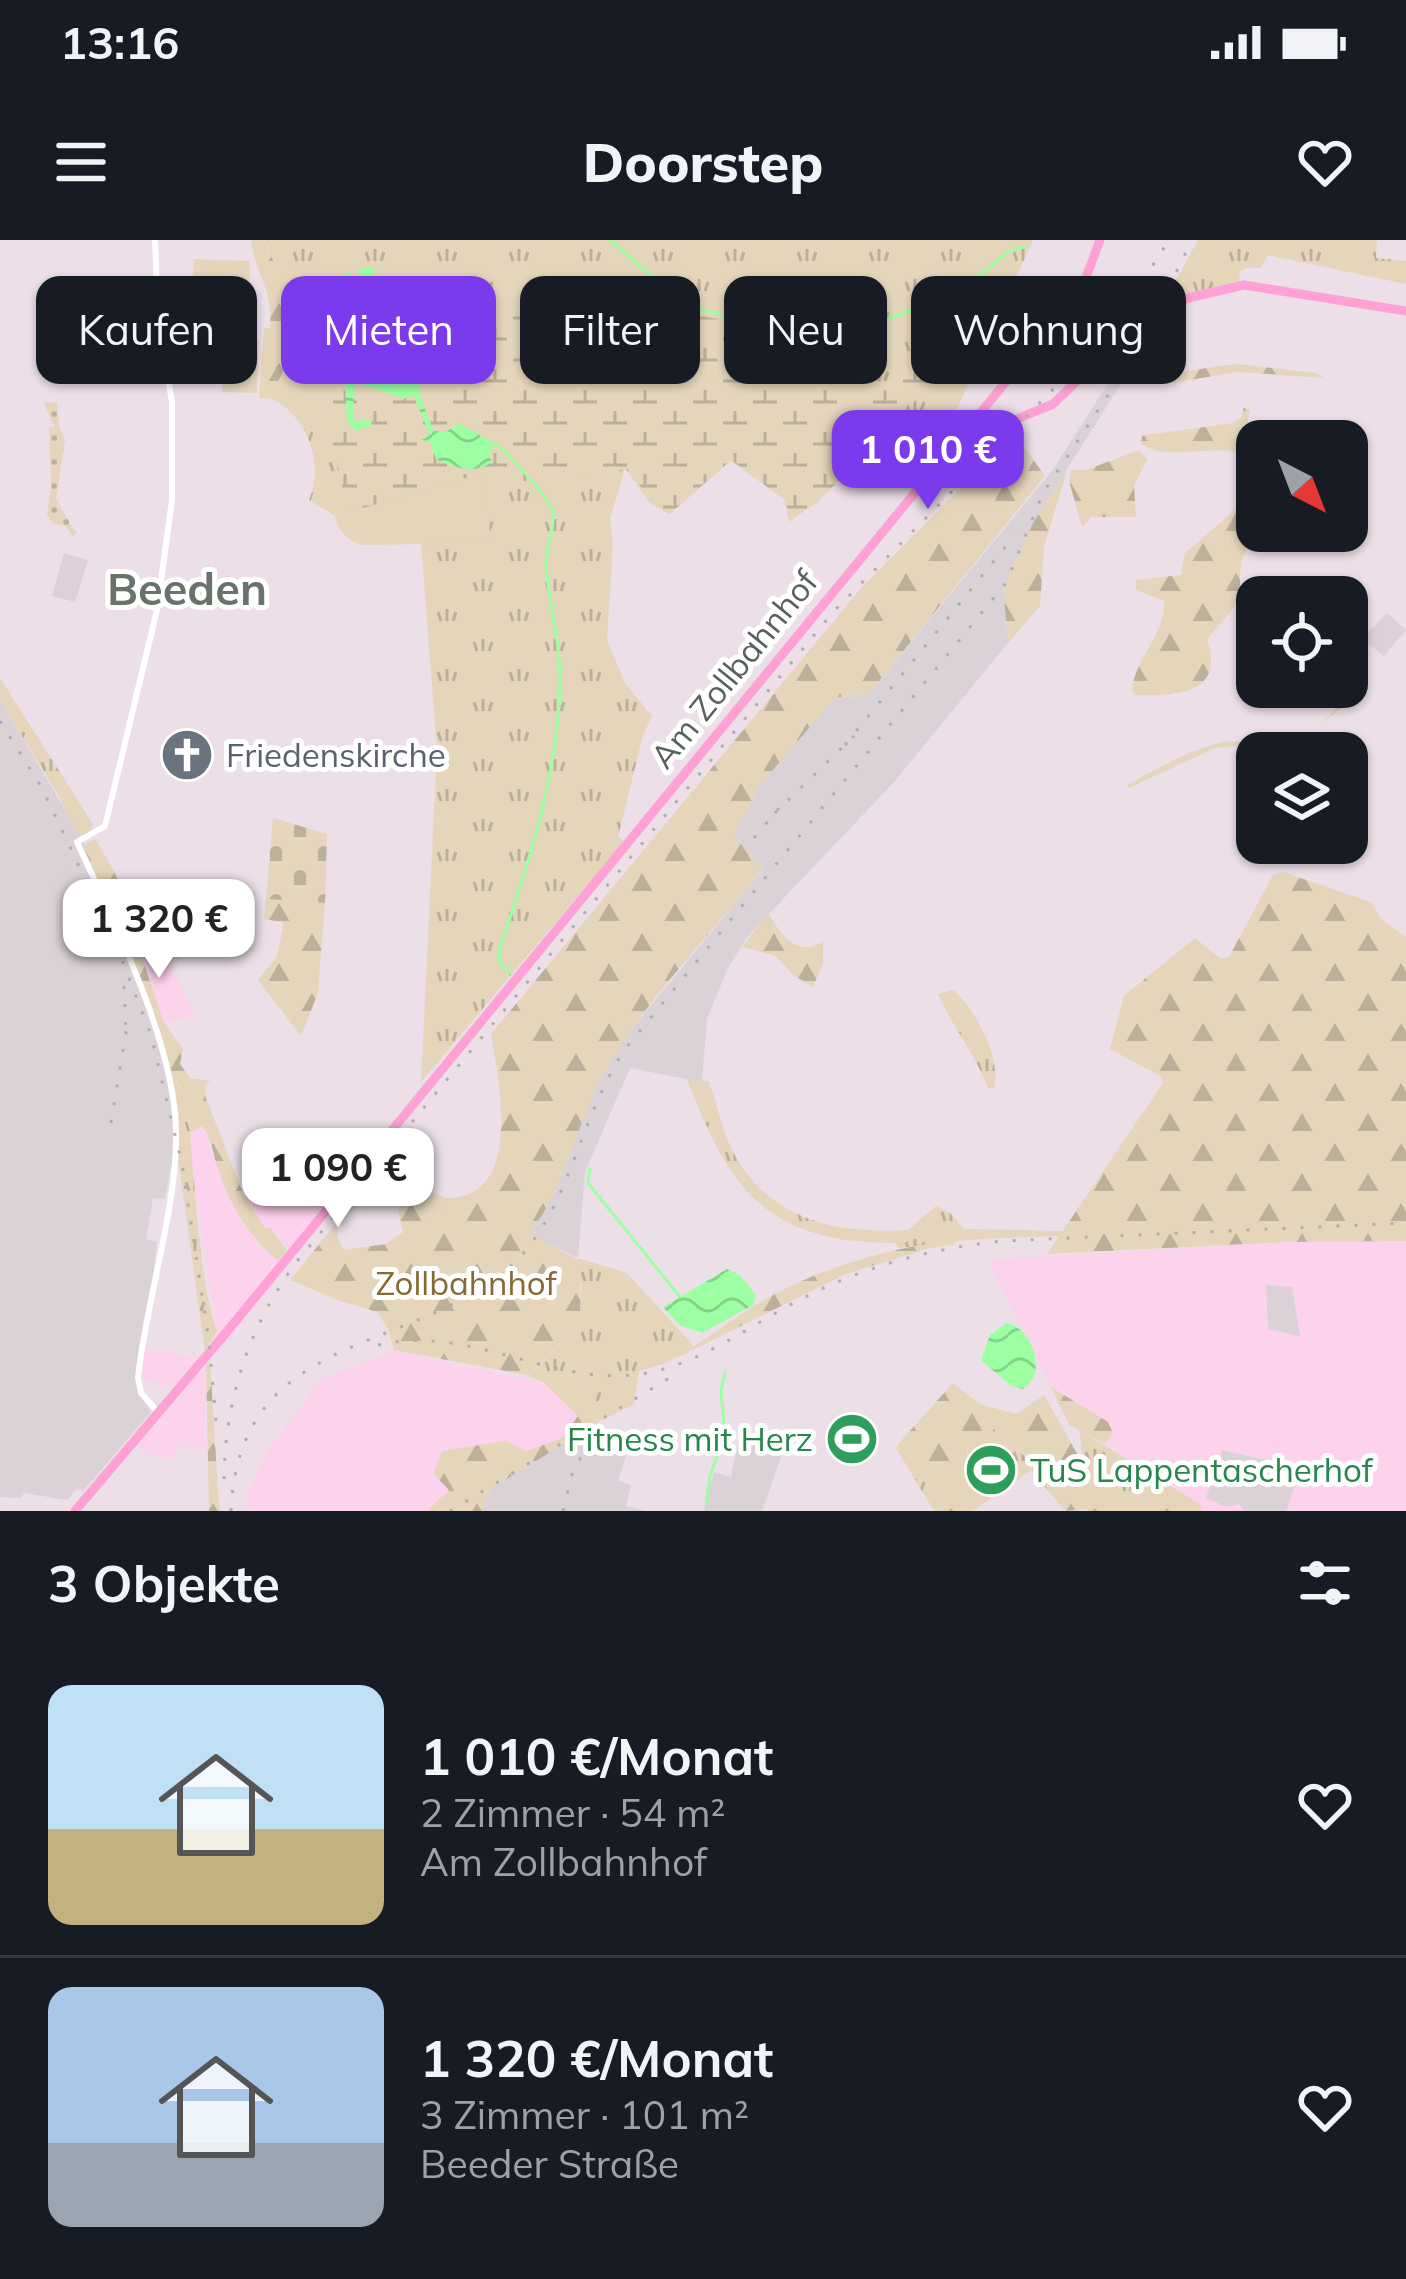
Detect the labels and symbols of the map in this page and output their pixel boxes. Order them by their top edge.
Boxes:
pin: 1 010 € [817,410,1039,512]
north arrow [1236,420,1368,552]
district label: Beeden [107,560,267,616]
street label: Am Zollbahnhof [641,561,827,776]
church icon: Friedenskirche [159,727,215,783]
place label: Friedenskirche [226,734,446,775]
pin: 1 320 € [48,879,270,981]
pin: 1 090 € [227,1128,449,1230]
park label: Zollbahnhof [375,1262,557,1303]
sports icon: Fitness mit Herz [824,1411,880,1467]
place label: Fitness mit Herz [567,1418,813,1459]
sports icon: TuS Lappentascherhof [963,1442,1019,1498]
place label: TuS Lappentascherhof [1030,1449,1374,1490]

